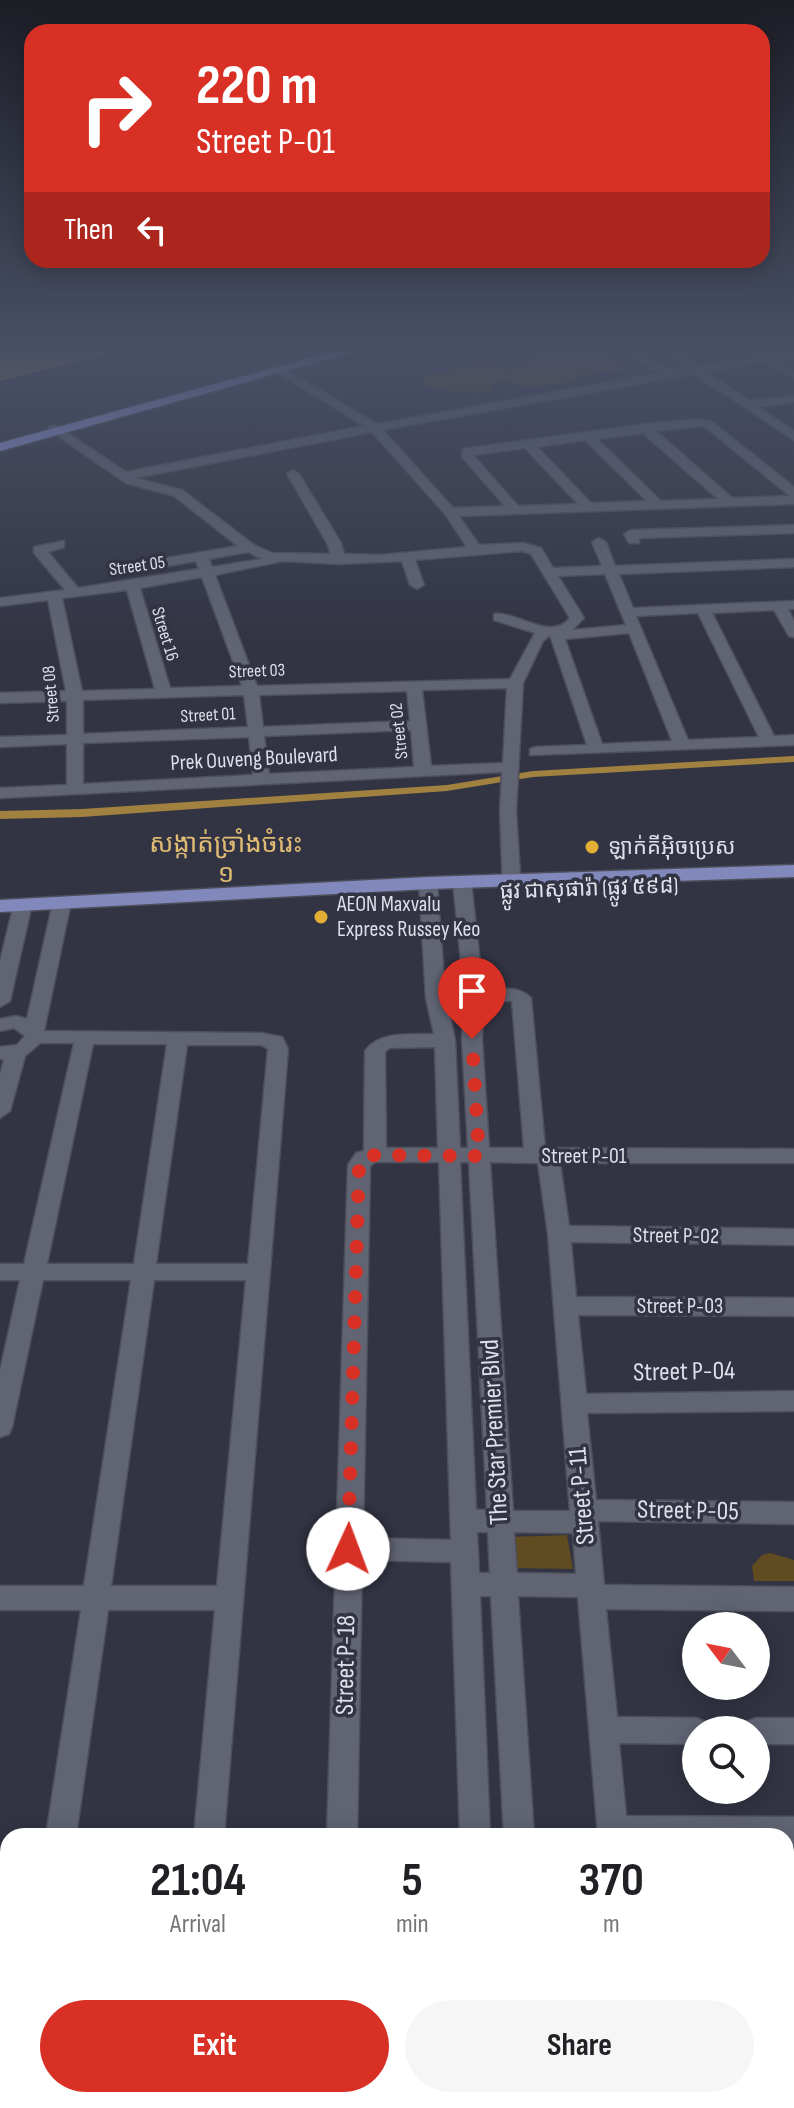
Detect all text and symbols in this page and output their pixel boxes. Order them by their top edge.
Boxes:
text: 220 m [196,53,318,120]
icon: right [64,56,168,160]
text: Street P-01 [196,121,335,164]
icon: left [130,208,174,252]
text: Then [64,212,114,248]
street label: Street 05 [108,552,166,580]
street label: Street 16 [147,605,183,663]
street label: Street 03 [228,660,286,682]
street label: Street 08 [38,665,64,723]
street label: Street 02 [386,702,412,760]
street label: Street 01 [180,703,237,727]
street label: Prek Ouveng Boulevard [170,741,338,777]
district label: សង្កាត់ច្រាំងចំរេះ ១ [149,828,303,890]
place label: ឡាក់គីអ៊ិចប្រេស [608,834,735,861]
marker: ឡាក់គីអ៊ិចប្រេស [583,838,601,856]
street label: ផ្លូវ ជាសុផារ៉ា (ផ្លូវ ៥៩៨) [499,872,679,911]
place label: AEON Maxvalu Express Russey Keo [336,891,480,943]
marker: AEON Maxvalu Express Russey Keo [312,908,330,926]
pin [438,957,506,1039]
icon: arrive [450,969,494,1013]
street label: Street P-01 [542,1143,627,1170]
street label: Street P-02 [633,1222,719,1250]
street label: Street P-03 [637,1293,723,1320]
street label: The Star Premier Blvd [475,1338,515,1526]
street label: Street P-04 [633,1356,735,1388]
street label: Street P-11 [562,1446,602,1546]
street label: Street P-05 [637,1495,739,1527]
position arrow [306,1507,390,1591]
north arrow [682,1612,770,1700]
map controls [682,1612,770,1804]
street label: Street P-18 [330,1615,362,1715]
button: search [682,1716,770,1804]
text: 21:04 [150,1852,246,1909]
text: 5 [402,1852,423,1909]
text: 370 [579,1852,644,1909]
text: Arrival [170,1909,226,1940]
text: min [396,1909,429,1940]
text: m [603,1909,620,1940]
button: Exit [40,2000,389,2092]
button: Share [405,2000,754,2092]

